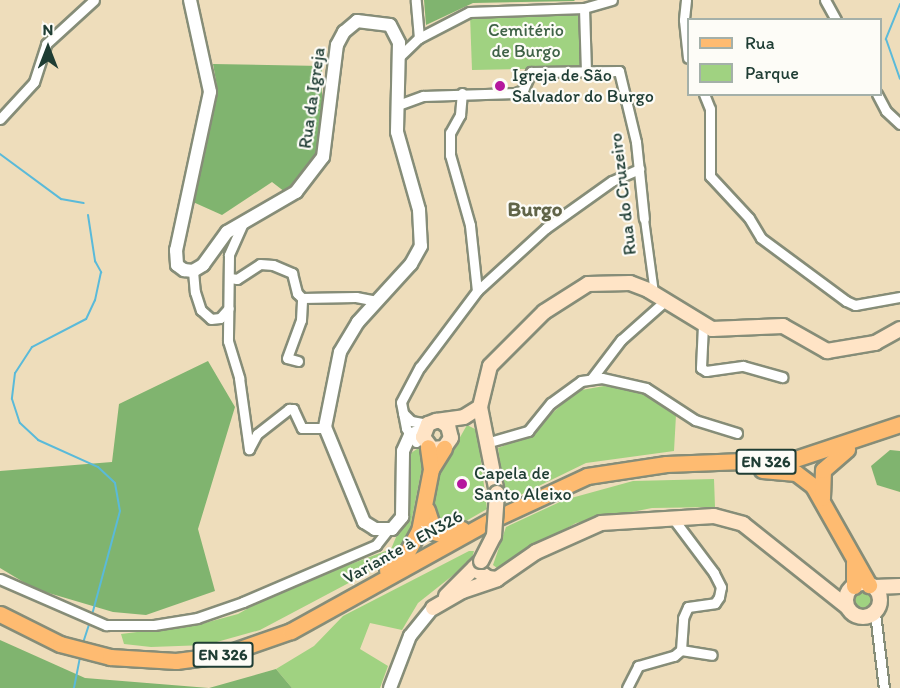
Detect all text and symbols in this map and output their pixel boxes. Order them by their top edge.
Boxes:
north arrow [18,18,78,78]
legend [687,18,882,96]
text: N [43,20,53,39]
park label: Cemitério de Burgo [488,20,564,63]
text: Rua [745,32,775,54]
street label: Rua da Igreja [294,46,330,150]
text: Parque [745,62,799,84]
place label: Igreja de São Salvador do Burgo [512,65,654,107]
marker: Igreja de São Salvador do Burgo [493,79,507,93]
street label: Rua do Cruzeiro [605,132,641,256]
district label: Burgo [508,196,562,222]
road number: EN 326 [734,449,798,475]
place label: Capela de Santo Aleixo [474,463,571,506]
marker: Capela de Santo Aleixo [455,477,469,491]
street label: Variante à EN326 [339,505,467,589]
road number: EN 326 [192,642,254,668]

